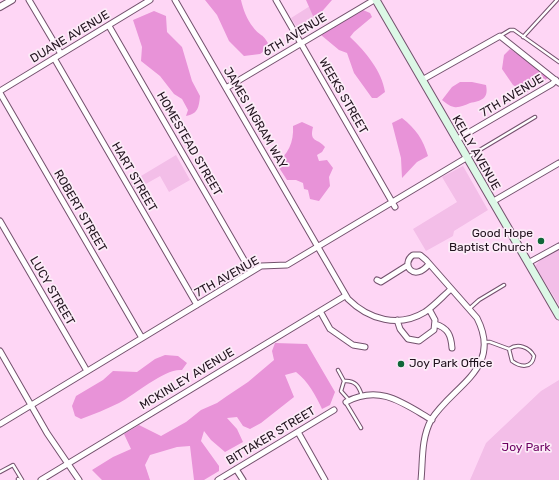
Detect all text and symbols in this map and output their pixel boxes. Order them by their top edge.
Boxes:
street label: DUANE AVENUE [28,8,112,66]
street label: 6TH AVENUE [261,10,329,60]
street label: WEEKS STREET [315,55,371,137]
street label: JAMES INGRAM WAY [220,65,290,171]
street label: 7TH AVENUE [478,71,546,121]
street label: HOMESTEAD STREET [153,89,225,199]
street label: KELLY AVENUE [449,113,503,193]
street label: HART STREET [108,140,160,214]
street label: ROBERT STREET [51,167,109,255]
place label: Good Hope Baptist Church [449,227,533,255]
marker: Good Hope Baptist Church [536,236,546,246]
street label: 7TH AVENUE [192,253,262,301]
street label: LUCY STREET [26,254,78,328]
street label: MCKINLEY AVENUE [137,345,237,413]
place label: Joy Park Office [409,357,492,371]
marker: Joy Park Office [396,359,406,369]
street label: BITTAKER STREET [224,404,318,468]
park label: Joy Park [502,441,550,455]

